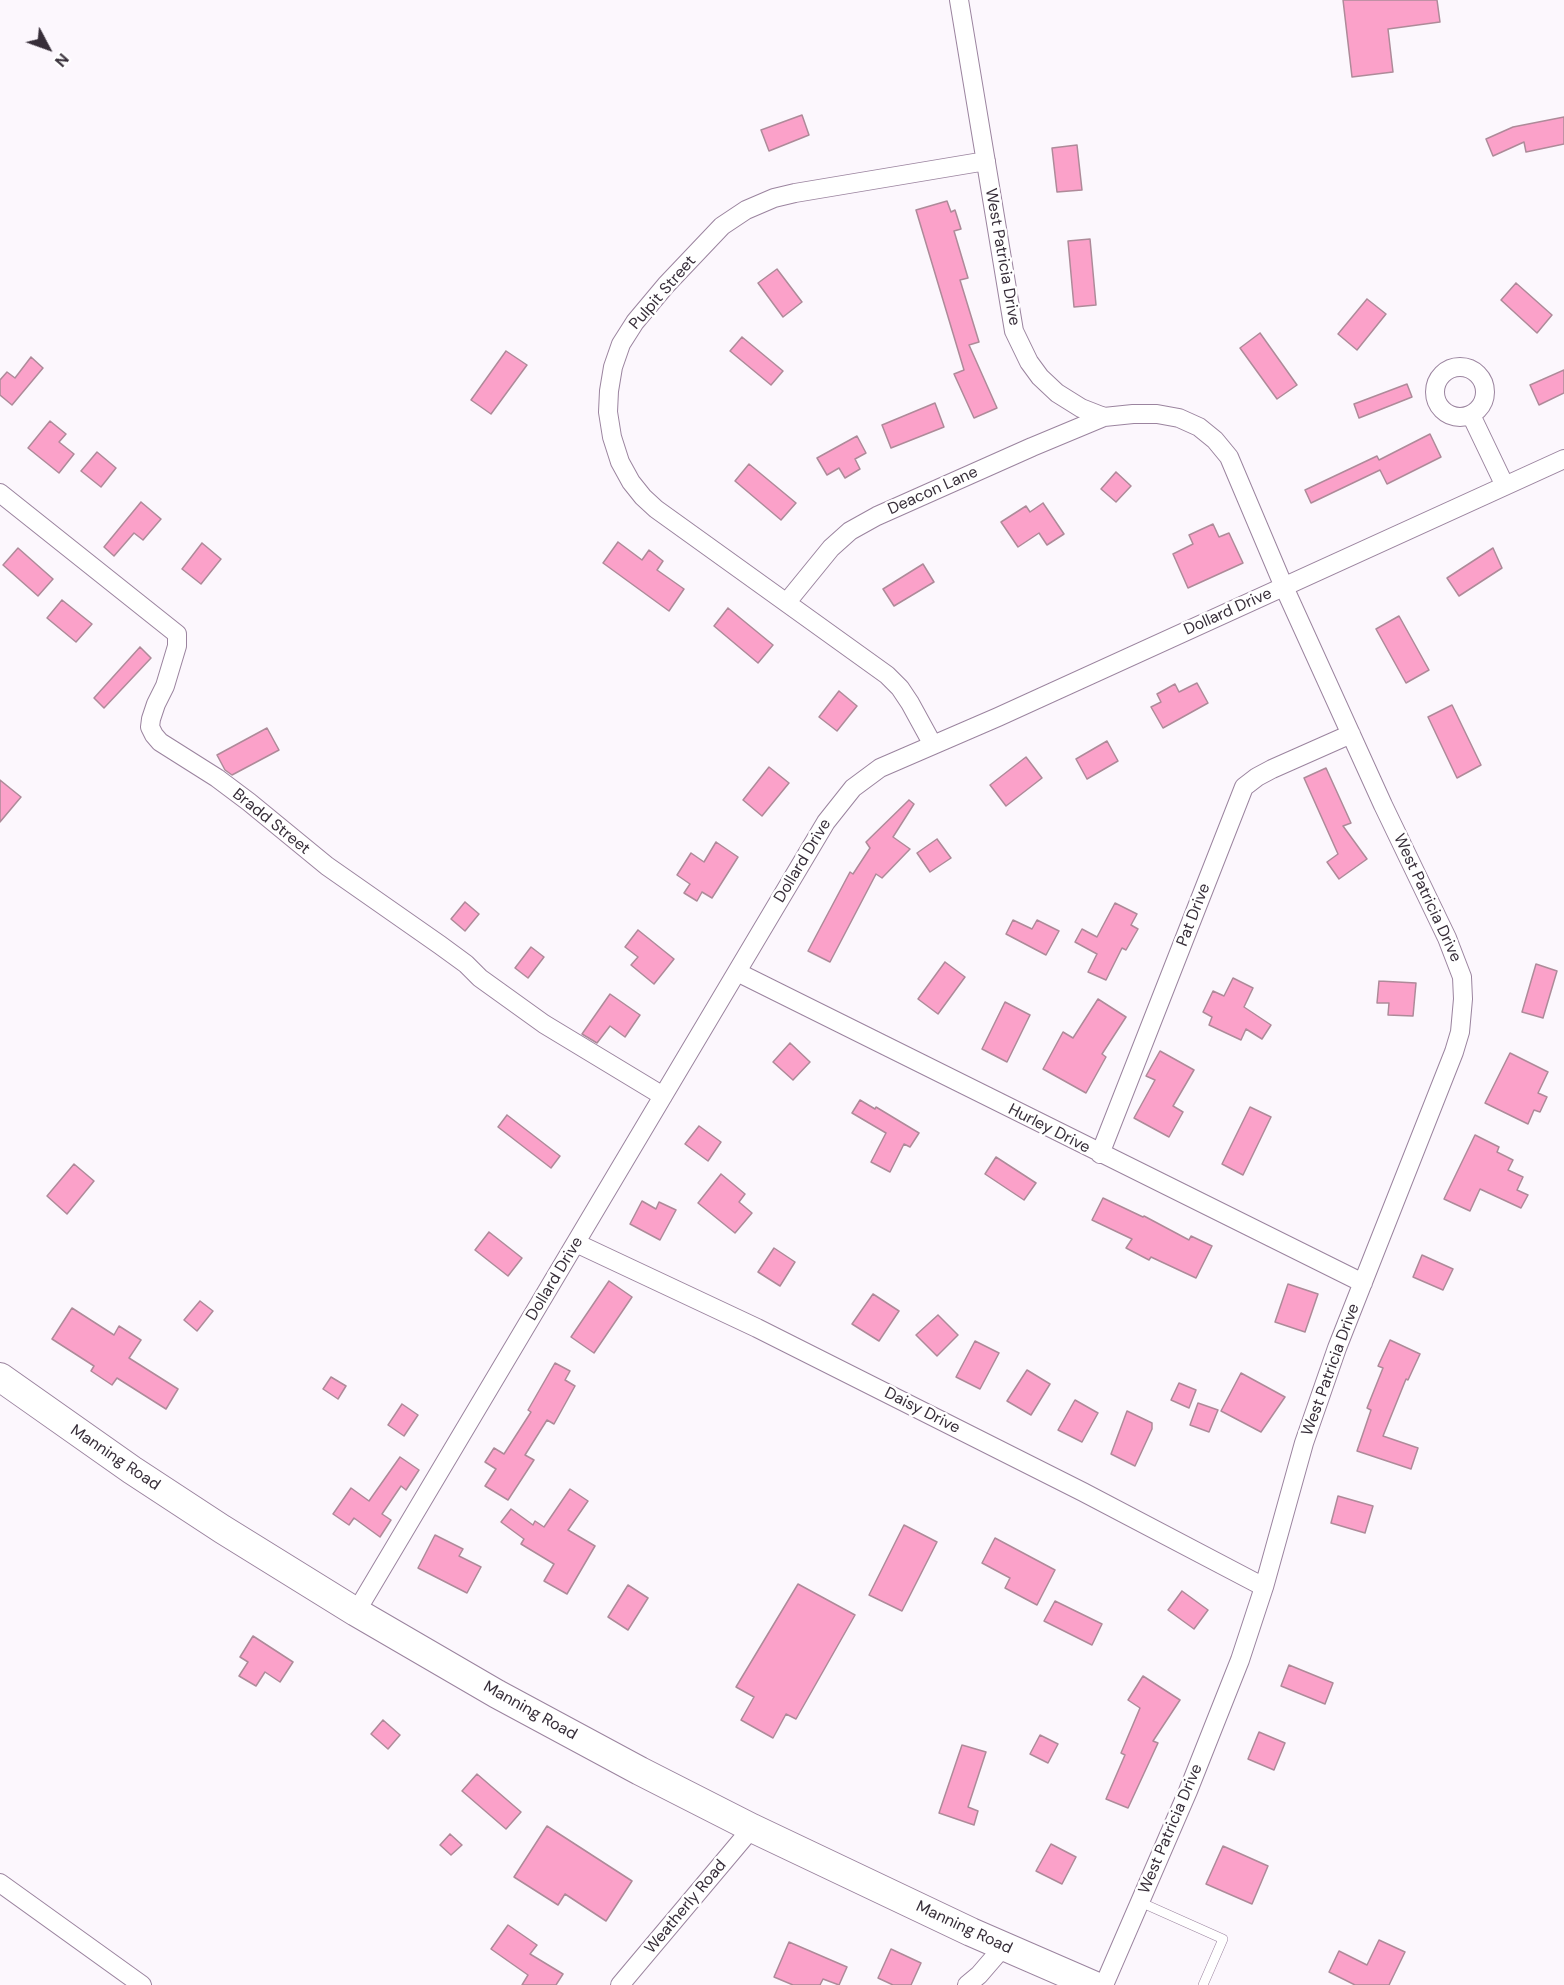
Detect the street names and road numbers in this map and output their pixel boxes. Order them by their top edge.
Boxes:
street label: West Patricia Drive [980,187,1024,327]
street label: Pulpit Street [626,252,700,334]
street label: Deacon Lane [885,463,981,519]
street label: Dollard Drive [1181,584,1275,640]
street label: Bradd Street [228,785,314,859]
street label: Dollard Drive [771,816,835,906]
street label: West Patricia Drive [1389,831,1465,965]
street label: Pat Drive [1173,881,1215,949]
street label: Hurley Drive [1005,1100,1093,1158]
street label: Dollard Drive [523,1234,587,1324]
street label: West Patricia Drive [1298,1301,1364,1439]
street label: Daisy Drive [881,1384,963,1438]
street label: Manning Road [67,1421,163,1495]
street label: Manning Road [480,1677,580,1745]
street label: West Patricia Drive [1135,1761,1207,1897]
street label: Weatherly Road [641,1856,731,1958]
street label: Manning Road [913,1897,1015,1959]

